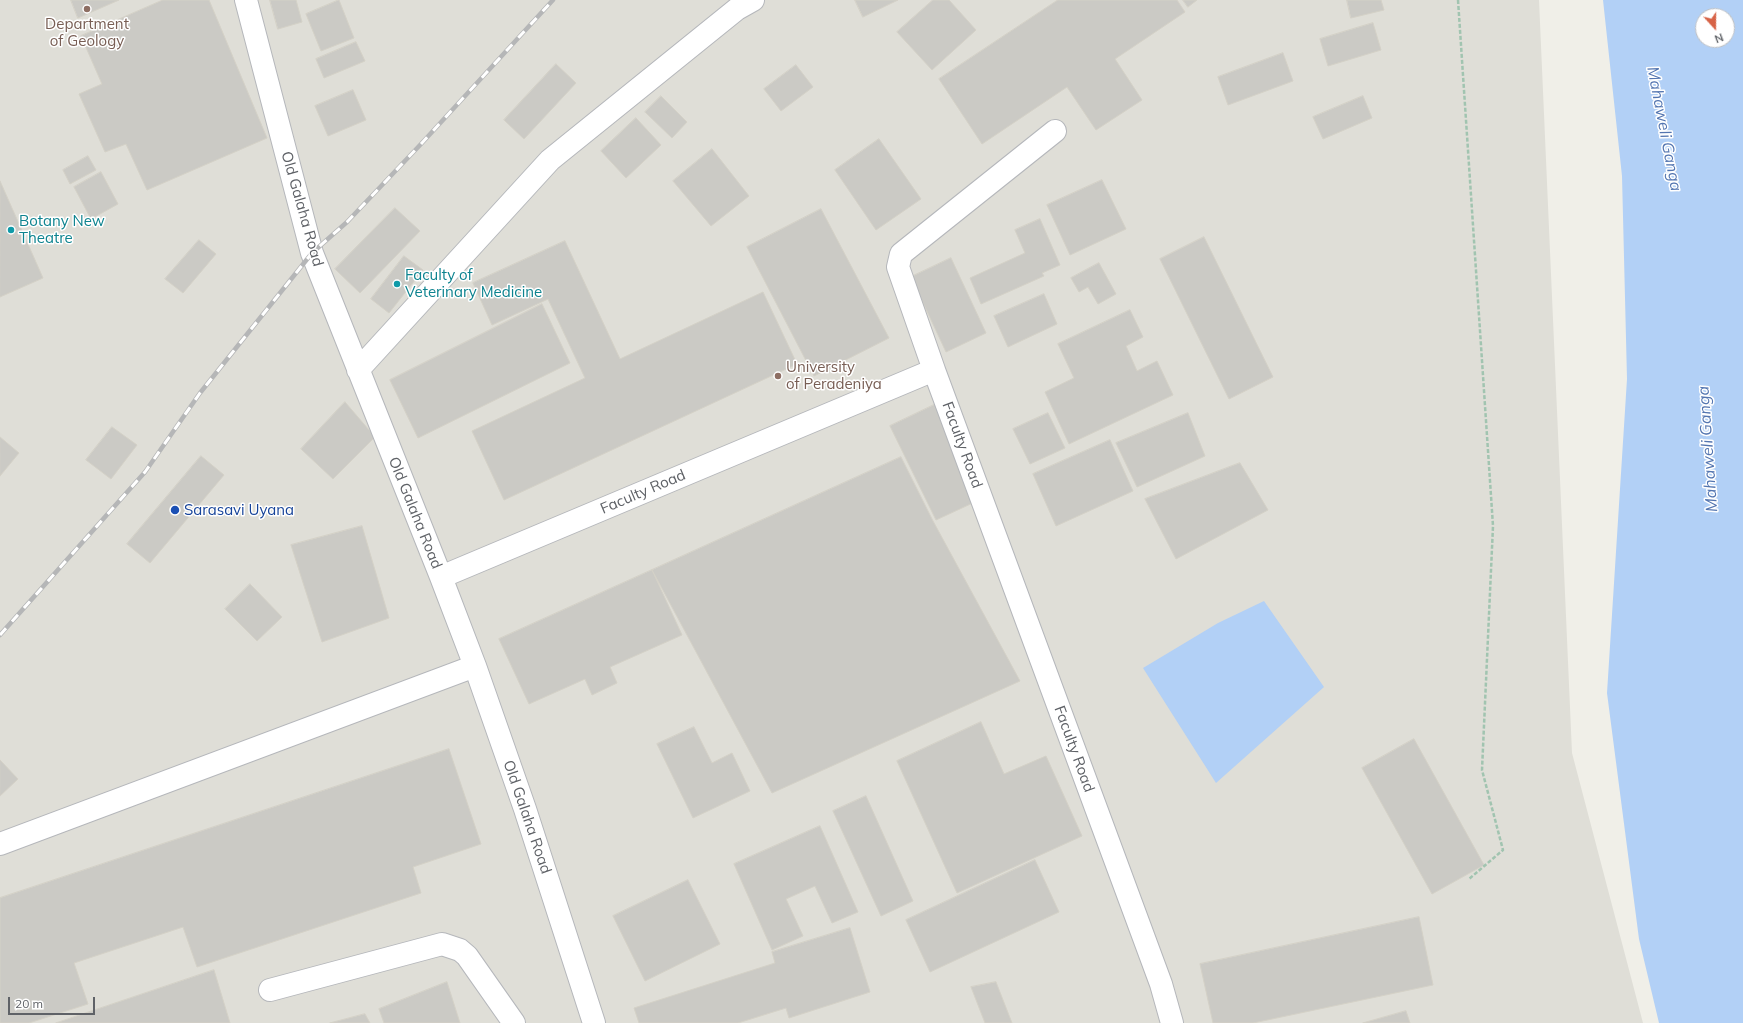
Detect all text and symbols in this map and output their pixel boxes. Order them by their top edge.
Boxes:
marker: Department of Geology [82,4,92,14]
north arrow [1695,8,1735,48]
place label: Department of Geology [45,15,129,50]
text: N [1713,30,1725,46]
water label: Mahaweli Ganga [1643,65,1685,193]
street label: Old Galaha Road [277,149,327,269]
place label: Botany New Theatre [19,212,105,247]
marker: Botany New Theatre [6,225,16,235]
place label: Faculty of Veterinary Medicine [405,266,542,301]
marker: Faculty of Veterinary Medicine [392,279,402,289]
place label: University of Peradeniya [786,358,882,393]
marker: University of Peradeniya [773,371,783,381]
water label: Mahaweli Ganga [1694,385,1722,513]
street label: Faculty Road [938,399,986,491]
street label: Old Galaha Road [384,454,446,572]
street label: Faculty Road [598,466,688,518]
place label: Sarasavi Uyana [184,501,294,519]
marker: Sarasavi Uyana [169,504,181,516]
street label: Faculty Road [1050,703,1098,795]
street label: Old Galaha Road [499,758,555,876]
scale bar [10,989,97,1015]
text: 20 m [15,996,43,1011]

